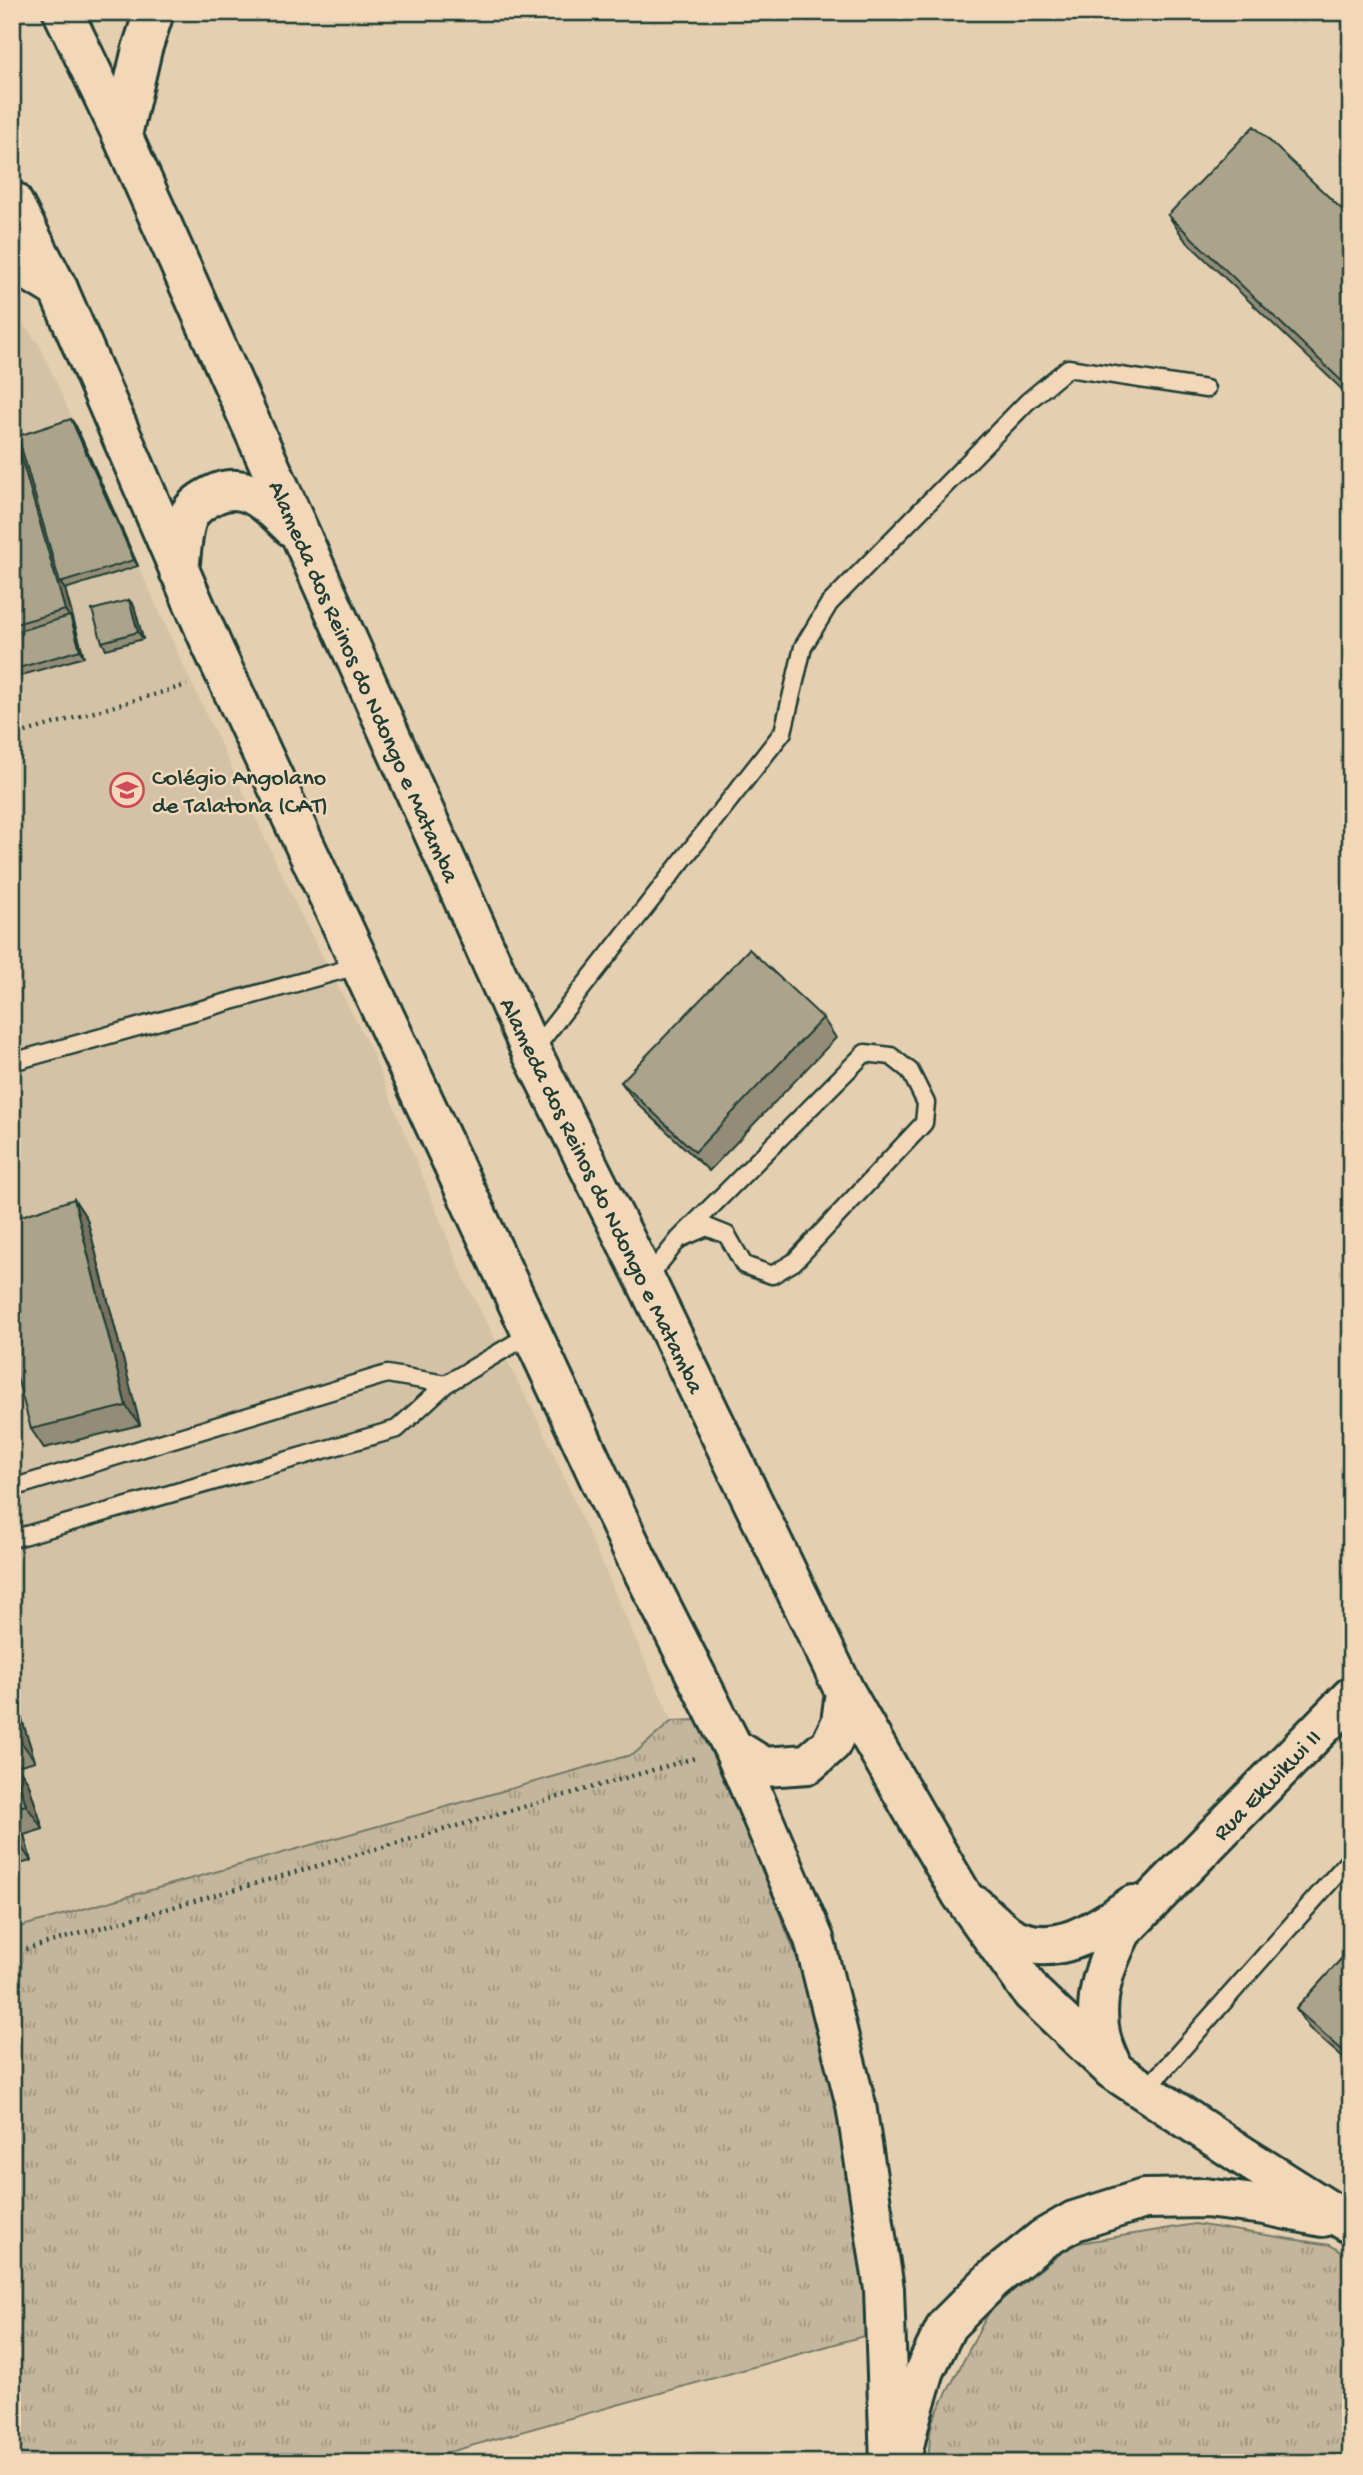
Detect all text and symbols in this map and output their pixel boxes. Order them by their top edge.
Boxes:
street label: Alameda dos Reinos do Ndongo e Matamba [260,477,464,888]
place label: Colégio Angolano de Talatona (CAT) [152,765,328,822]
school or university icon: Colégio Angolano de Talatona (CAT) [108,771,146,809]
street label: Alameda dos Reinos do Ndongo e Matamba [491,994,709,1400]
street label: Rua Ekwikwi II [1208,1725,1329,1848]

